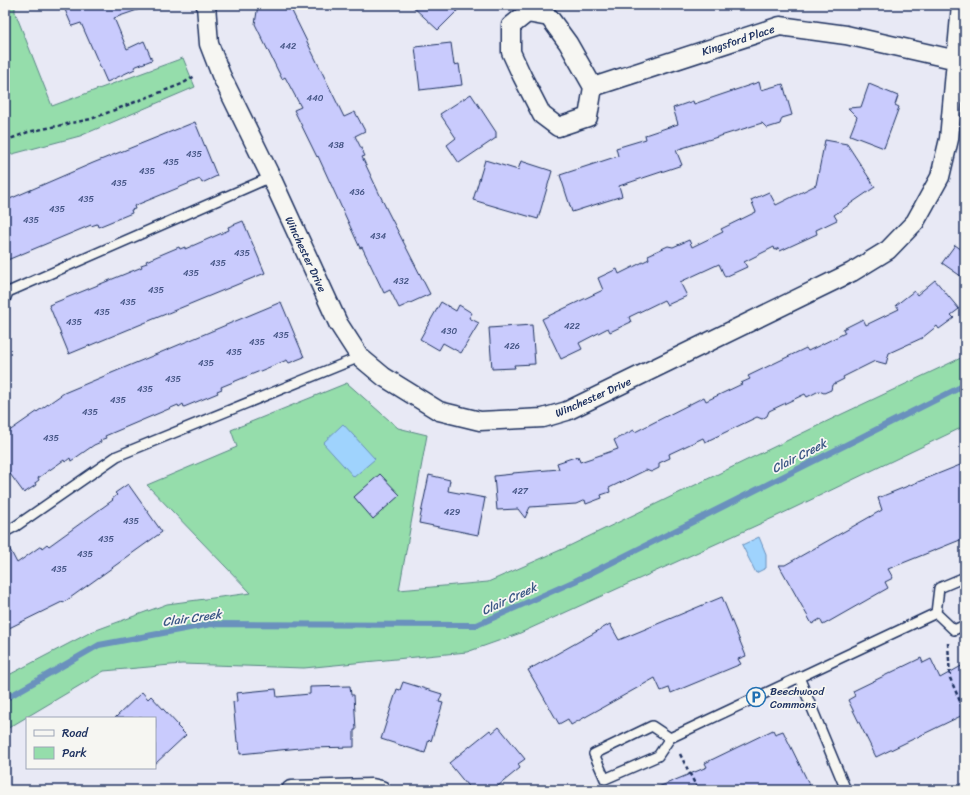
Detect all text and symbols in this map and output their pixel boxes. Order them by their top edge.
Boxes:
street label: Kingsford Place [699,20,777,61]
house number: 442 [280,38,296,54]
house number: 440 [307,90,324,106]
house number: 438 [328,137,345,153]
house number: 435 [186,146,203,162]
house number: 435 [163,154,180,170]
house number: 435 [139,163,156,179]
house number: 435 [111,175,128,191]
house number: 436 [349,184,365,200]
house number: 435 [78,191,95,207]
house number: 435 [49,201,66,217]
house number: 435 [23,212,40,228]
street label: Winchester Drive [280,213,332,296]
house number: 434 [370,228,386,244]
house number: 435 [234,245,251,261]
house number: 435 [210,255,227,271]
house number: 435 [183,265,200,281]
house number: 432 [393,273,409,289]
house number: 435 [148,282,165,298]
house number: 435 [120,294,137,310]
house number: 435 [94,304,111,320]
house number: 435 [66,314,83,330]
house number: 422 [564,318,580,334]
house number: 430 [441,323,457,339]
house number: 435 [273,327,290,343]
house number: 435 [249,334,266,350]
house number: 426 [504,338,520,354]
house number: 435 [226,344,243,360]
house number: 435 [198,355,215,371]
house number: 435 [165,371,182,387]
street label: Winchester Drive [552,372,635,423]
house number: 435 [137,381,154,397]
house number: 435 [110,392,127,408]
house number: 435 [82,404,99,420]
house number: 435 [43,430,60,446]
water label: Clair Creek [768,432,832,479]
house number: 427 [512,483,529,499]
house number: 429 [444,504,461,520]
house number: 435 [123,513,140,529]
house number: 435 [98,531,115,547]
house number: 435 [77,546,94,562]
house number: 435 [51,561,68,577]
water label: Clair Creek [478,576,542,621]
water label: Clair Creek [161,603,224,633]
place label: Beechwood Commons [770,682,825,714]
parking icon: Beechwood Commons [745,686,767,708]
legend [26,717,156,769]
text: Road [62,722,89,744]
text: Park [62,742,87,764]

